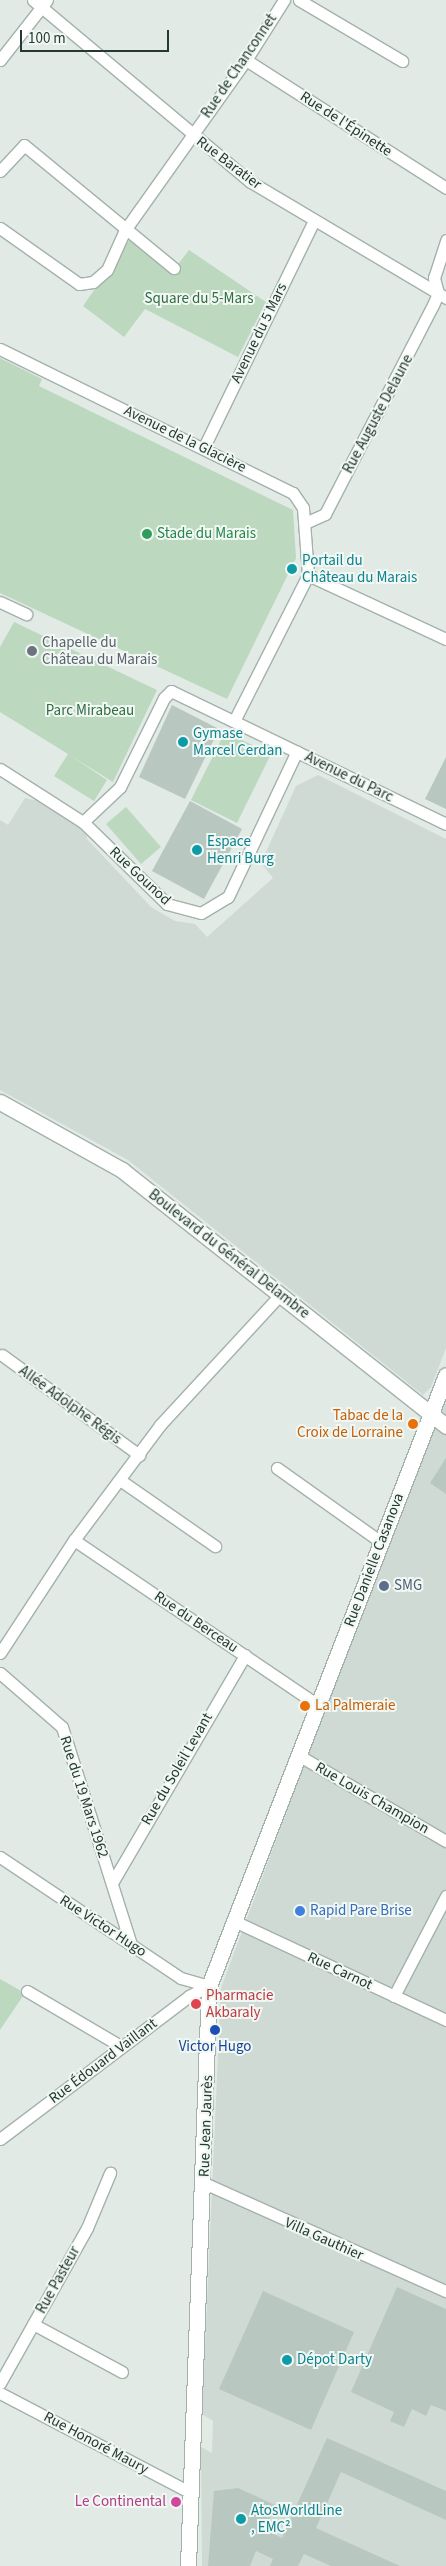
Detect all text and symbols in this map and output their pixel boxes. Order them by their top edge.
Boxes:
street label: Rue de Chanconnet [197,10,281,122]
scale bar [22,20,171,52]
text: 100 m [28,28,66,49]
street label: Rue de l'Épinette [297,88,395,160]
street label: Rue Baratier [193,133,265,193]
street label: Avenue du 5 Mars [227,280,291,386]
park label: Square du 5-Mars [144,290,254,308]
street label: Rue Auguste Delaune [339,351,417,477]
street label: Avenue de la Glacière [121,402,249,476]
place label: Stade du Marais [157,525,256,543]
marker: Stade du Marais [141,528,153,540]
place label: Portail du Château du Marais [302,551,417,586]
marker: Portail du Château du Marais [286,563,298,575]
place label: Chapelle du Château du Marais [42,633,157,668]
marker: Chapelle du Château du Marais [26,645,38,657]
park label: Parc Mirabeau [46,702,134,720]
place label: Gymase Marcel Cerdan [193,724,282,759]
marker: Gymase Marcel Cerdan [177,736,189,748]
street label: Avenue du Parc [302,748,396,806]
place label: Espace Henri Burg [207,832,274,867]
street label: Rue Gounod [106,843,174,909]
marker: Espace Henri Burg [191,844,203,856]
street label: Boulevard du Général Delambre [145,1186,313,1322]
street label: Allée Adolphe Régis [15,1362,125,1448]
place label: Tabac de la Croix de Lorraine [297,1406,403,1441]
marker: Tabac de la Croix de Lorraine [407,1418,419,1430]
street label: Rue Danielle Casanova [340,1491,408,1629]
place label: SMG [394,1577,422,1595]
marker: SMG [378,1580,390,1592]
street label: Rue du Berceau [151,1587,241,1657]
place label: La Palmeraie [315,1697,396,1715]
marker: La Palmeraie [299,1700,311,1712]
street label: Rue du Soleil Levant [138,1710,216,1828]
street label: Rue du 19 Mars 1962 [56,1734,112,1860]
street label: Rue Louis Champion [312,1758,432,1838]
street label: Rue Victor Hugo [56,1891,150,1961]
place label: Rapid Pare Brise [310,1902,412,1920]
marker: Rapid Pare Brise [294,1905,306,1917]
street label: Rue Carnot [305,1948,375,1994]
place label: Pharmacie Akbaraly [206,1986,273,2021]
marker: Pharmacie Akbaraly [190,1998,202,2010]
street label: Rue Édouard Vaillant [45,2015,161,2107]
marker: Victor Hugo [209,2024,221,2036]
place label: Victor Hugo [179,2038,251,2056]
street label: Rue Jean Jaurès [195,2075,217,2177]
street label: Villa Gauthier [282,2214,366,2264]
street label: Rue Pasteur [32,2243,84,2317]
place label: Dépot Darty [297,2351,372,2369]
marker: Dépot Darty [281,2354,293,2366]
street label: Rue Honoré Maury [41,2408,151,2478]
place label: Le Continental [75,2493,166,2511]
marker: Le Continental [170,2496,182,2508]
place label: AtosWorldLine , EMC² [251,2501,342,2536]
marker: AtosWorldLine , EMC² [235,2513,247,2525]

